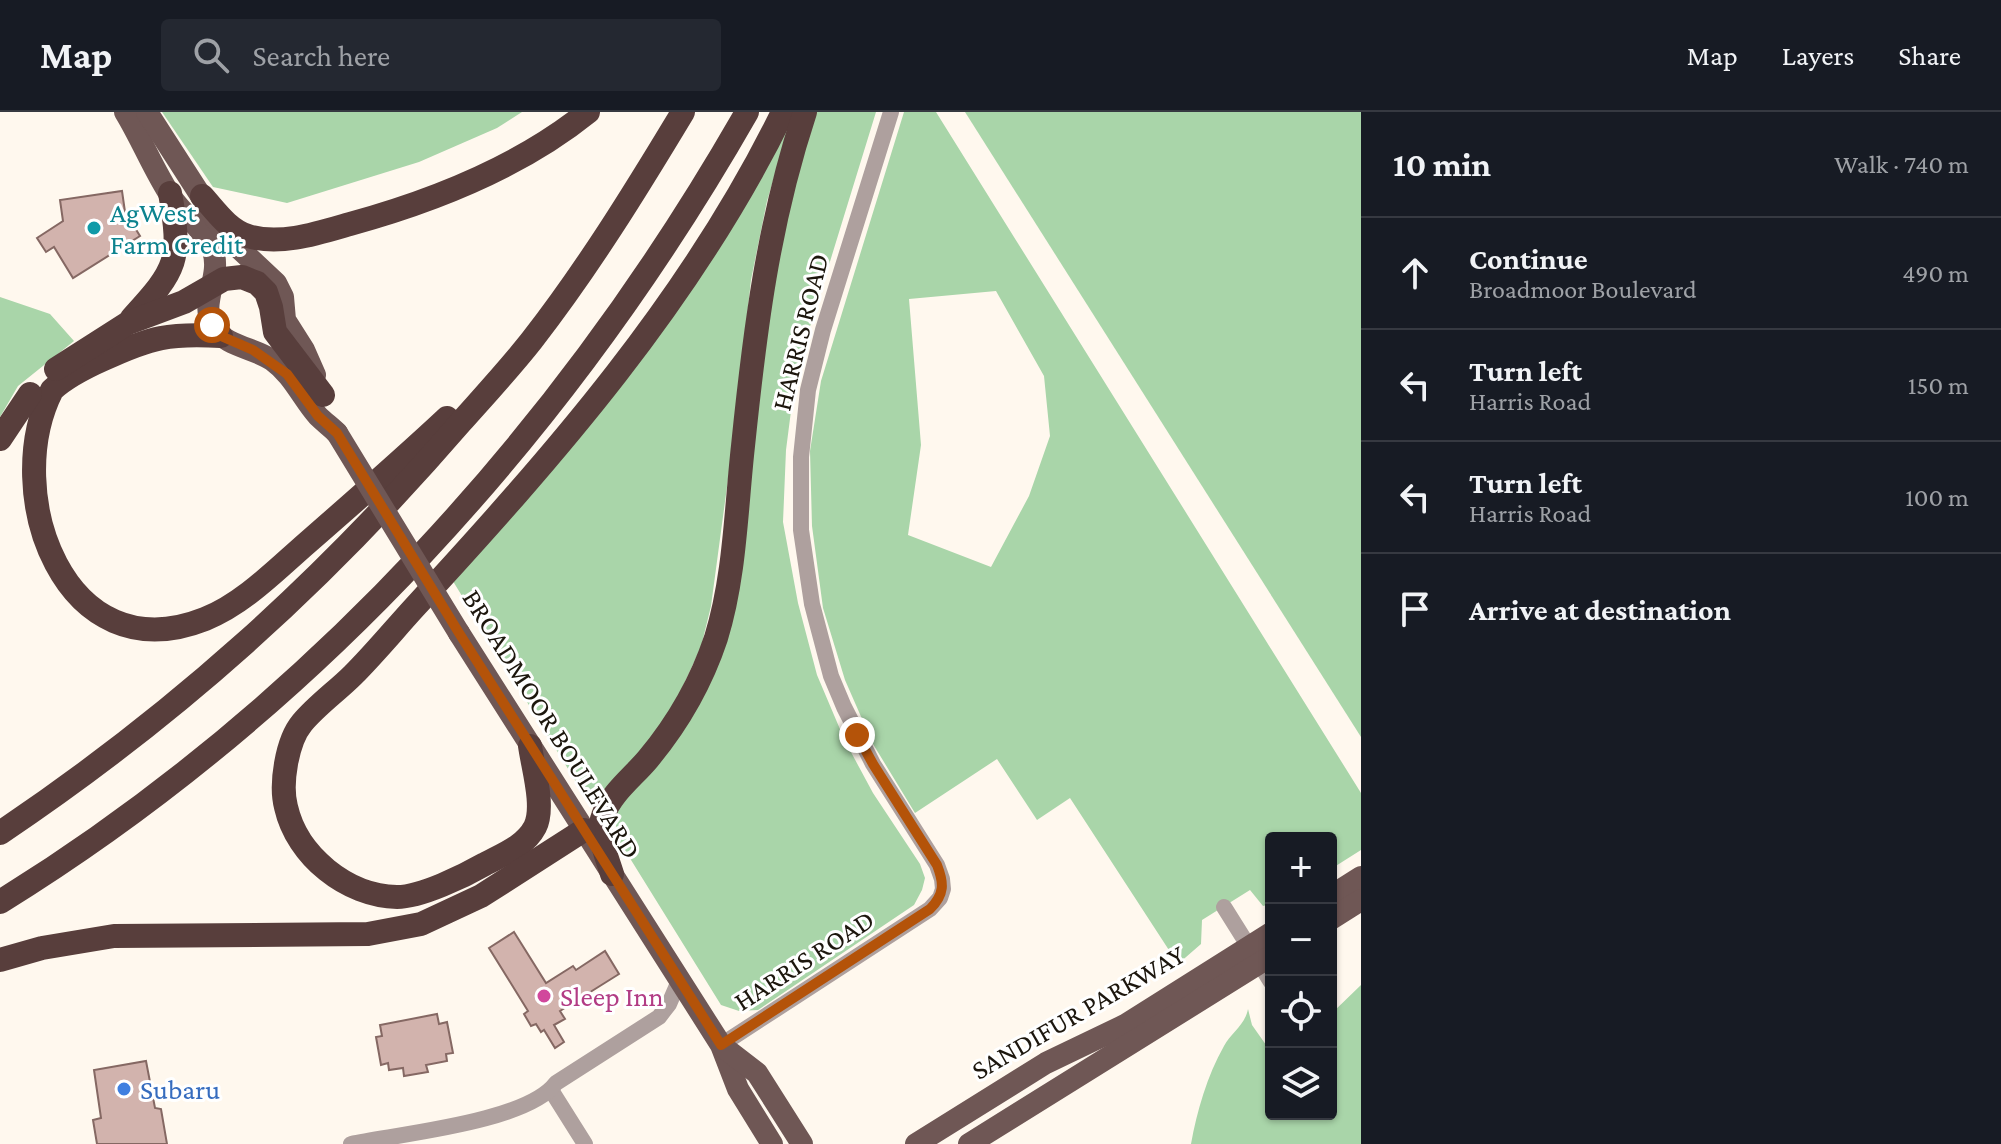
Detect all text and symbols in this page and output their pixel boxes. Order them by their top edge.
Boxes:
search box [161,19,721,91]
icon: search [189,33,233,77]
text: Map [40,34,113,76]
text: Search here [253,39,390,72]
text: Map [1687,40,1738,71]
text: Layers [1782,40,1854,71]
text: Share [1898,40,1961,71]
text: 10 min [1393,146,1491,183]
text: Walk · 740 m [1834,150,1969,179]
place label: AgWest Farm Credit [110,197,244,260]
marker: AgWest Farm Credit [85,219,103,237]
text: Continue [1469,242,1588,275]
street label: HARRIS ROAD [766,250,834,414]
icon: ahead [1393,251,1437,295]
text: 490 m [1902,259,1969,288]
text: Broadmoor Boulevard [1469,275,1697,304]
route start [194,307,230,343]
text: Turn left [1469,354,1582,387]
icon: left [1393,363,1437,407]
text: 150 m [1908,371,1969,400]
text: Harris Road [1469,387,1591,416]
text: Turn left [1469,466,1582,499]
icon: left [1393,475,1437,519]
text: 100 m [1905,483,1969,512]
text: Harris Road [1469,499,1591,528]
street label: BROADMOOR BOULEVARD [456,584,648,864]
icon: arrive [1393,587,1437,631]
text: Arrive at destination [1469,593,1731,626]
route end [839,717,875,753]
map controls [1265,832,1337,1120]
button: + [1265,832,1337,904]
street label: HARRIS ROAD [728,903,880,1017]
button: − [1265,904,1337,976]
street label: SANDIFUR PARKWAY [966,938,1190,1086]
button: locate [1265,976,1337,1048]
place label: Sleep Inn [560,981,664,1012]
marker: Sleep Inn [535,987,553,1005]
button: layers [1265,1048,1337,1120]
place label: Subaru [140,1074,220,1105]
marker: Subaru [115,1080,133,1098]

